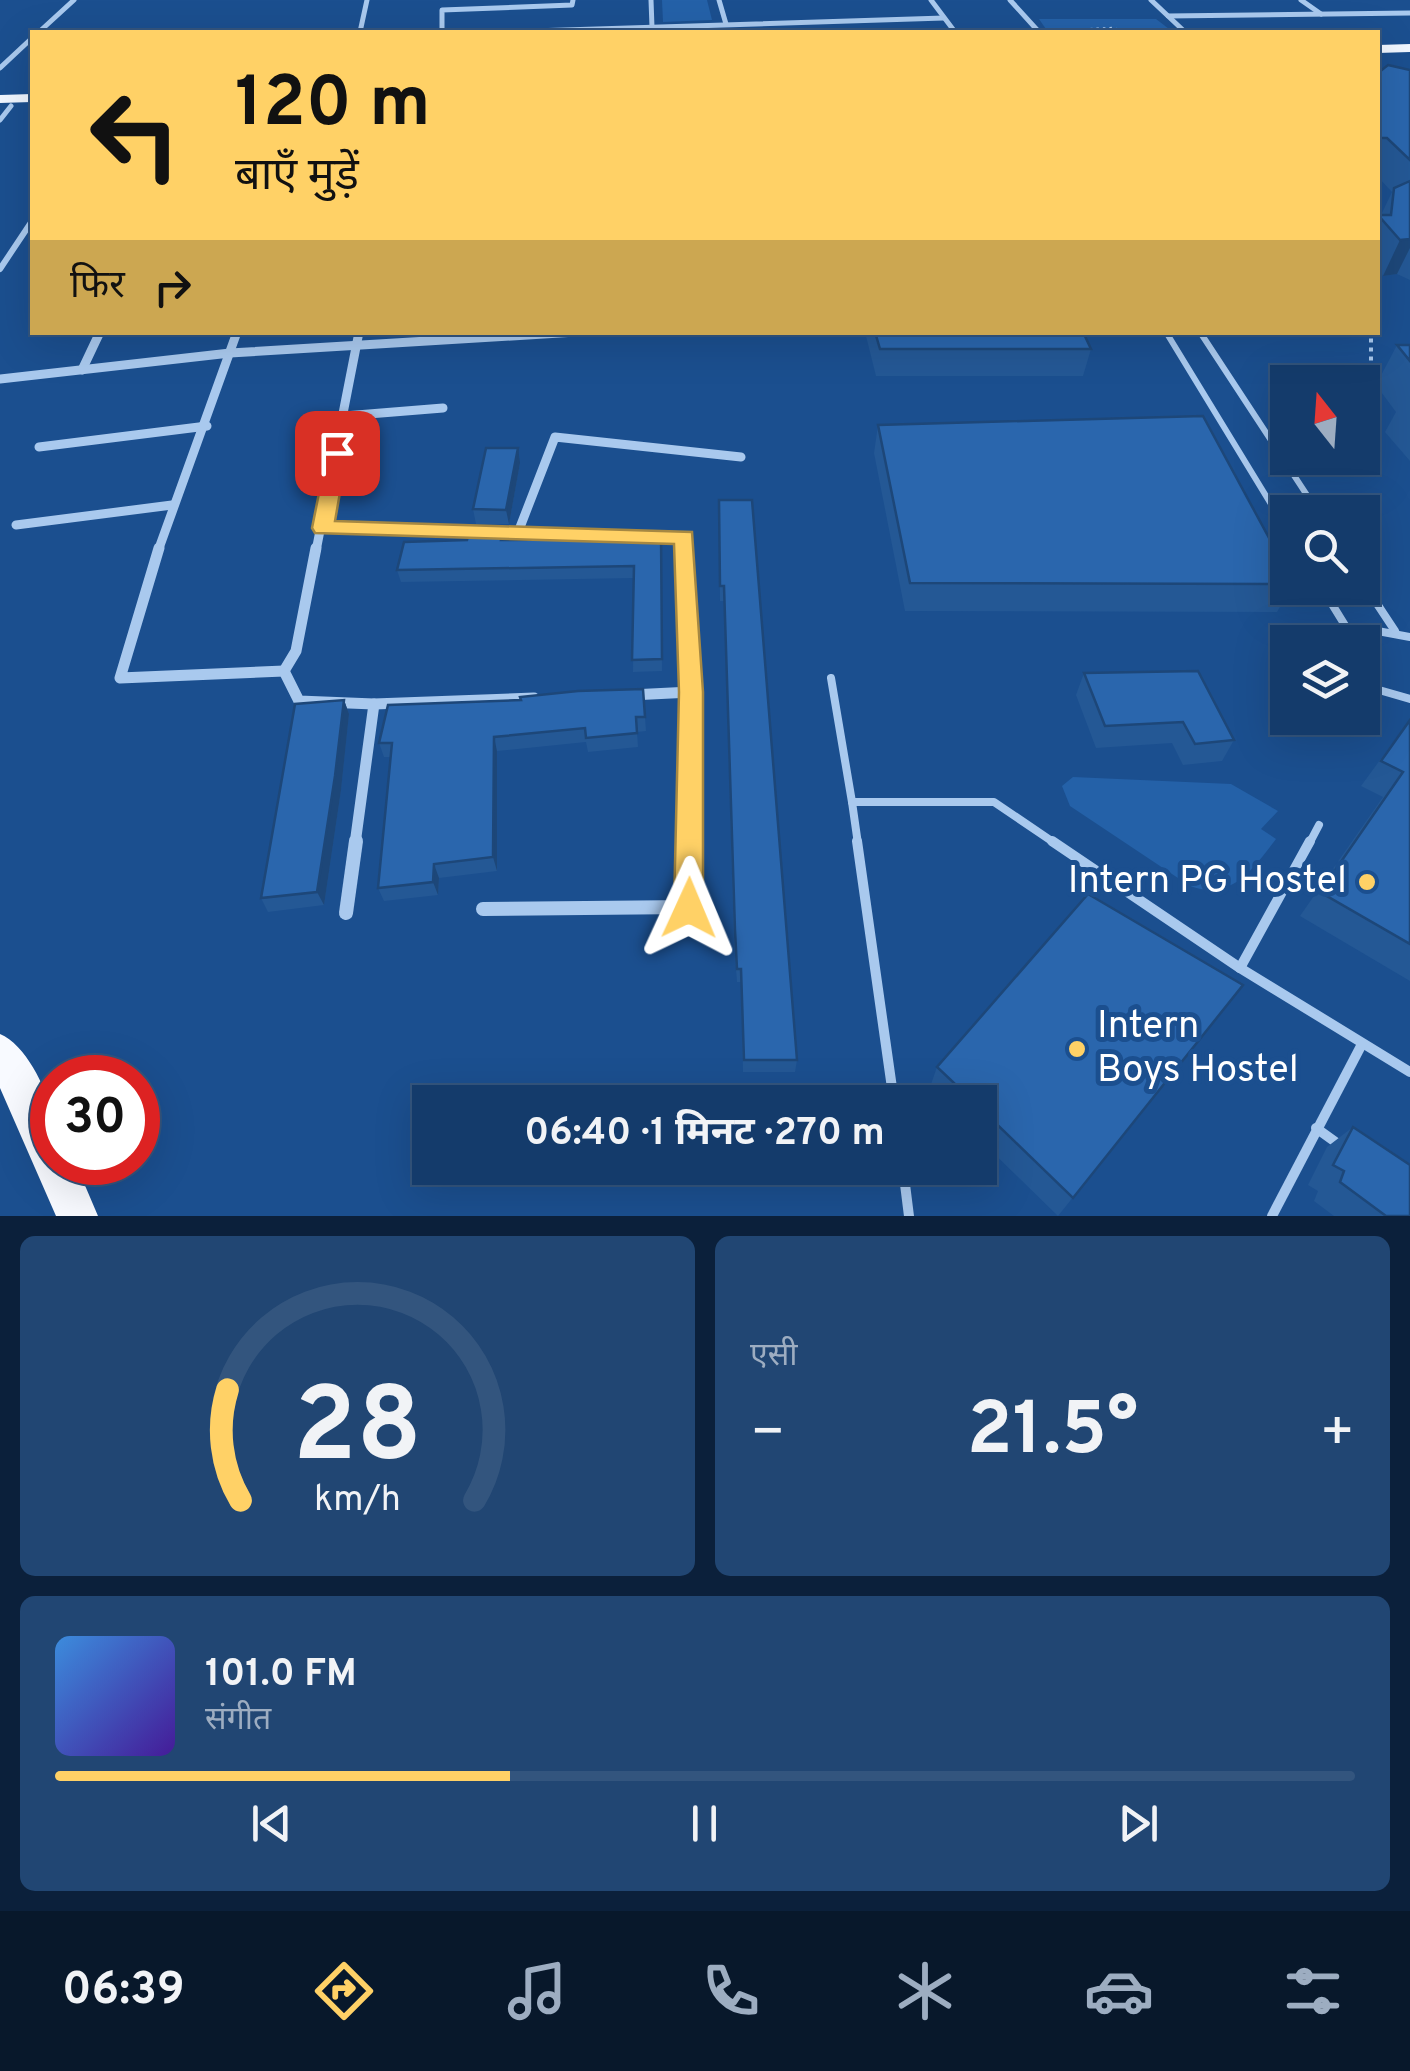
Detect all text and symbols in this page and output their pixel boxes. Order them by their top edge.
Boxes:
text: 120 m [235,62,431,151]
icon: left [70,70,200,200]
text: बाएँ मुड़ें [235,149,359,206]
icon: right [145,260,200,315]
text: फिर [70,263,125,312]
north arrow [1270,365,1380,475]
map controls [1270,365,1380,735]
pin [295,411,380,496]
icon: arrive [310,426,365,481]
button: search [1270,495,1380,605]
button: layers [1270,625,1380,735]
position arrow [637,856,741,960]
place label: Intern PG Hostel [1068,858,1347,907]
marker: Intern PG Hostel [1356,871,1378,893]
place label: Intern Boys Hostel [1097,1003,1299,1096]
marker: Intern Boys Hostel [1066,1038,1088,1060]
speed limit sign: 30 [30,1055,160,1185]
text: 06:40 · 1 मिनट · 270 m [524,1110,885,1159]
text: एसी [750,1337,798,1377]
text: 28 [293,1366,422,1498]
text: 21.5° [967,1386,1138,1481]
text: − [750,1400,785,1470]
text: + [1320,1400,1355,1470]
text: km/h [314,1478,401,1524]
text: 101.0 FM [205,1651,357,1700]
text: संगीत [205,1701,271,1741]
icon: previous [244,1796,299,1851]
icon: pause [677,1796,732,1851]
icon: next [1111,1796,1166,1851]
icon: directions [309,1956,379,2026]
icon: music [502,1956,572,2026]
icon: phone [696,1956,766,2026]
icon: climate [890,1956,960,2026]
icon: car [1084,1956,1154,2026]
icon: filters [1278,1956,1348,2026]
text: 06:39 [62,1963,185,2020]

